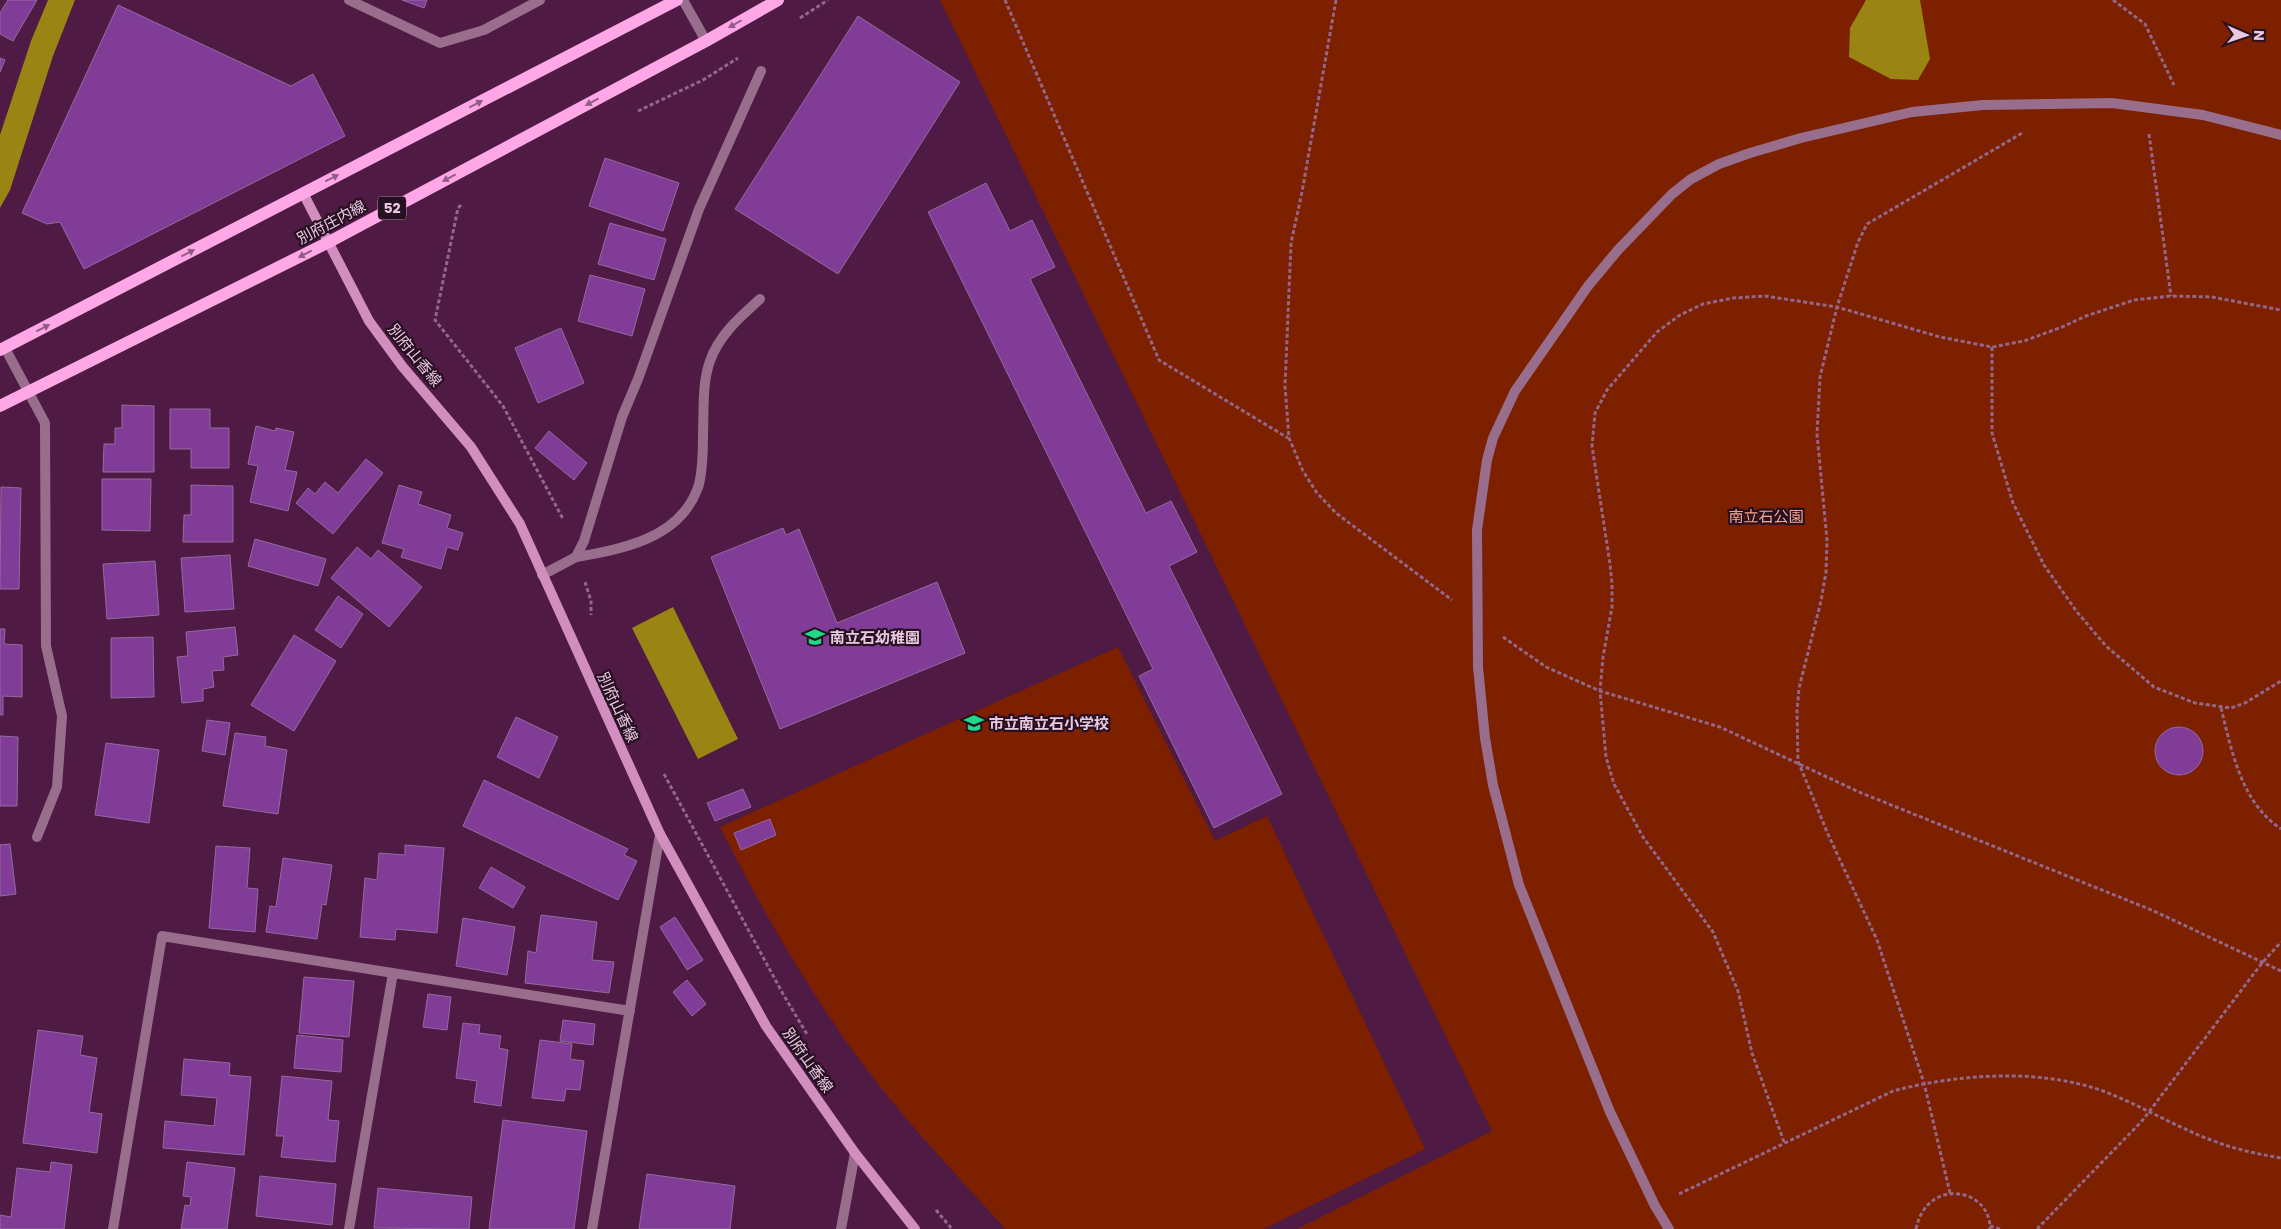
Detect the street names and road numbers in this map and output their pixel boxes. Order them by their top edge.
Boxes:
street label: 別府庄内線 [293,195,369,249]
road number: 52 [378,197,406,220]
street label: 別府山香線 [383,319,447,391]
street label: 別府山香線 [593,669,643,745]
street label: 別府山香線 [778,1023,838,1097]

